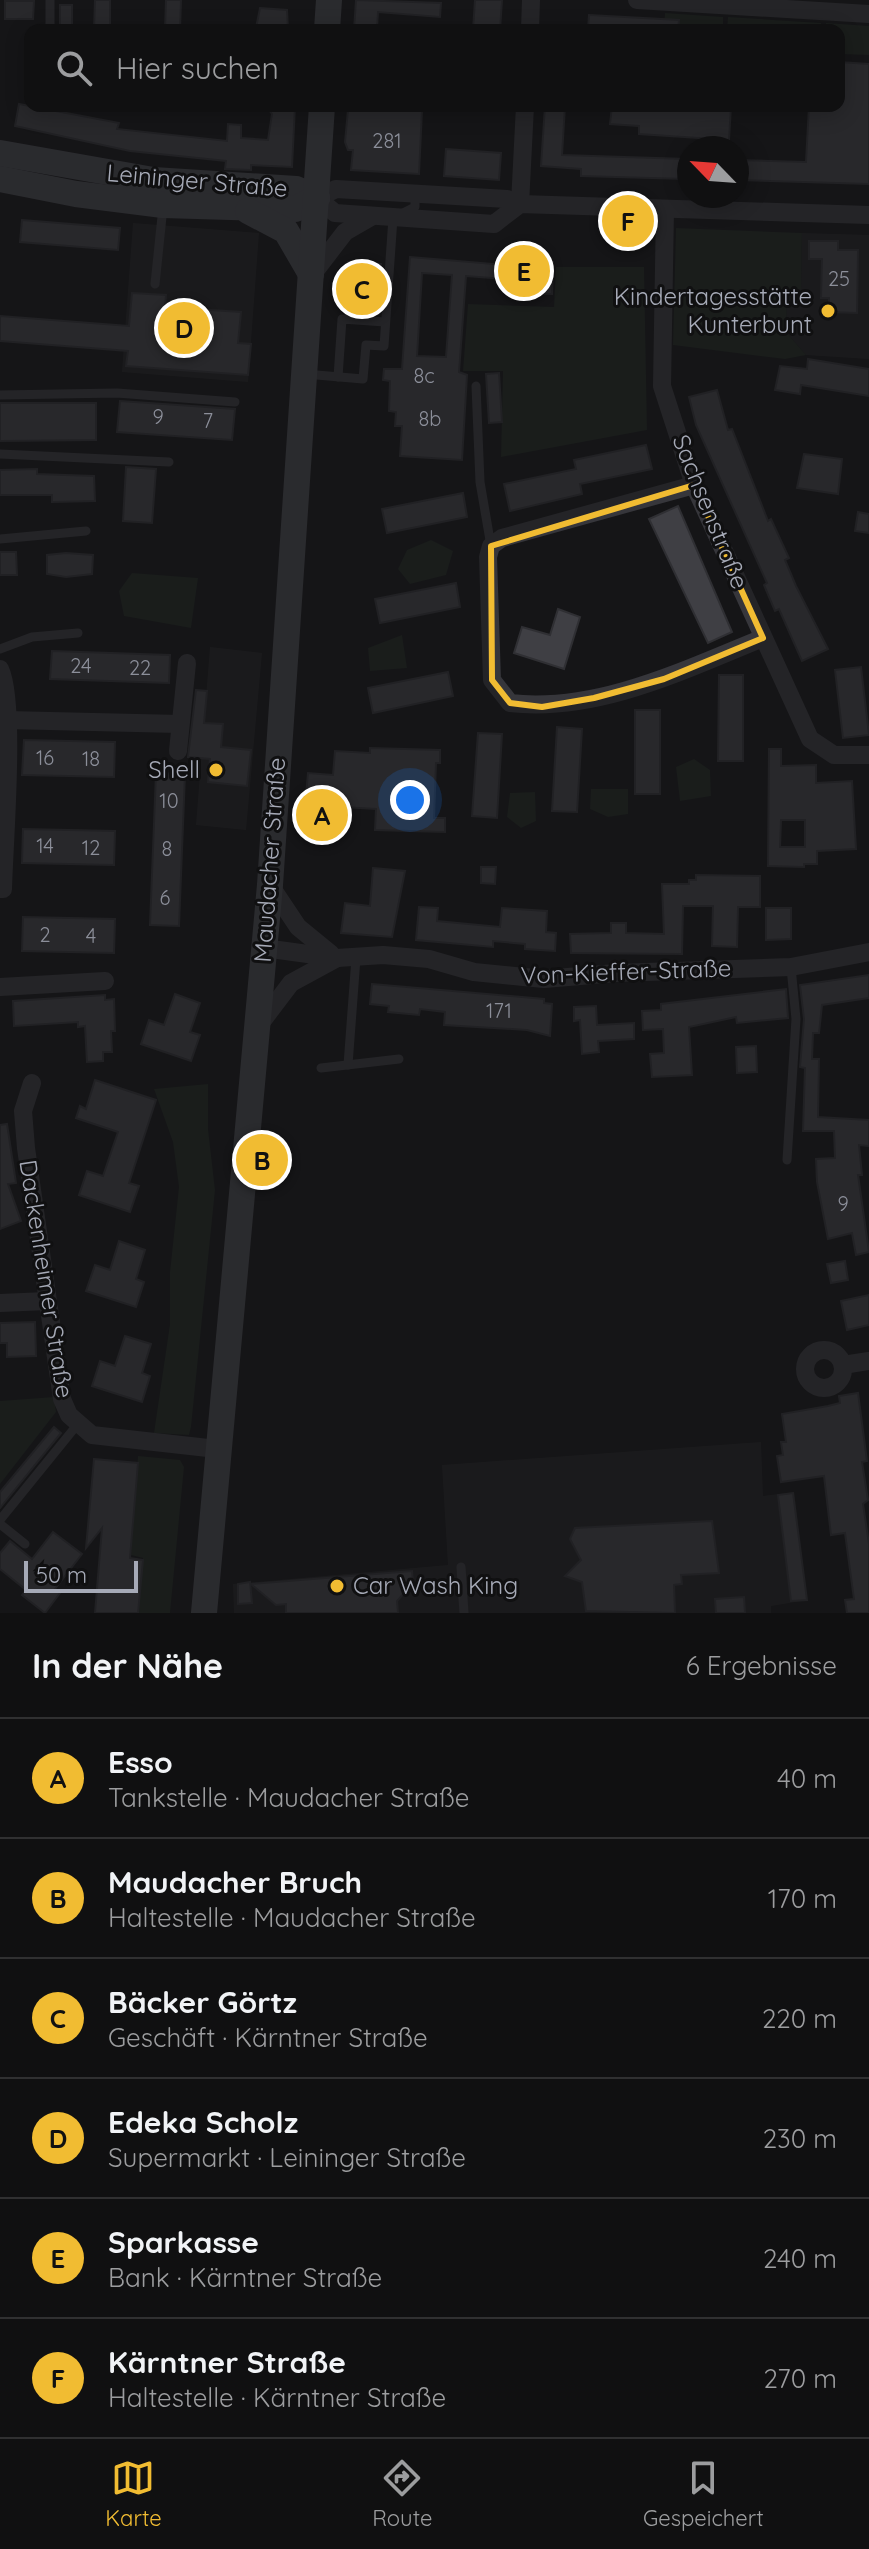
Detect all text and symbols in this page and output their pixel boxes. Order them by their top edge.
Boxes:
search box [24,24,845,112]
icon: search [52,46,96,90]
text: Hier suchen [116,49,279,87]
house number: 281 [372,128,402,153]
north arrow [677,136,749,208]
street label: Leininger Straße [105,157,289,203]
pin: F [602,191,654,251]
pin: E [498,241,550,301]
pin: C [336,259,388,319]
house number: 25 [828,266,850,291]
place label: Kindertagesstätte Kunterbunt [614,281,812,339]
pin: D [158,298,210,358]
marker: Kindertagesstätte Kunterbunt [819,302,837,320]
house number: 8c [413,363,435,388]
house number: 9 [152,404,164,429]
house number: 8b [419,406,441,431]
house number: 7 [203,408,213,433]
street label: Sachsenstraße [666,430,756,593]
house number: 24 [70,653,92,678]
house number: 22 [129,655,151,680]
house number: 16 [36,745,54,770]
house number: 18 [82,746,100,771]
place label: Shell [148,754,200,784]
street label: Maudacher Straße [247,756,291,963]
marker: Shell [207,761,225,779]
your location [390,780,430,820]
pin: A [296,785,348,845]
house number: 10 [159,788,179,813]
house number: 14 [36,833,54,858]
house number: 12 [82,835,100,860]
house number: 8 [162,836,172,861]
house number: 6 [160,885,171,910]
house number: 2 [39,922,51,947]
house number: 4 [86,923,96,948]
street label: Von-Kieffer-Straße [520,952,732,990]
house number: 171 [486,998,512,1023]
pin: B [236,1130,288,1190]
street label: Dackenheimer Straße [13,1158,81,1400]
house number: 9 [837,1191,849,1216]
scale bar [24,1557,138,1593]
text: 50 m [36,1561,87,1589]
place label: Car Wash King [353,1570,518,1600]
marker: Car Wash King [328,1577,346,1595]
text: In der Nähe [32,1644,223,1687]
text: 6 Ergebnisse [686,1649,837,1682]
text: Esso [108,1743,173,1781]
text: A [50,1762,66,1795]
text: 40 m [777,1762,837,1795]
text: Tankstelle · Maudacher Straße [108,1781,470,1814]
text: Maudacher Bruch [108,1863,362,1901]
text: B [49,1882,67,1915]
text: 170 m [768,1882,837,1915]
text: Haltestelle · Maudacher Straße [108,1901,476,1934]
text: Bäcker Görtz [108,1983,297,2021]
text: C [50,2002,66,2035]
text: 220 m [762,2002,837,2035]
text: Geschäft · Kärntner Straße [108,2021,428,2054]
text: Edeka Scholz [108,2103,298,2141]
text: D [49,2122,67,2155]
text: 230 m [763,2122,837,2155]
text: Supermarkt · Leininger Straße [108,2141,466,2174]
text: Sparkasse [108,2223,259,2261]
text: E [51,2242,65,2275]
text: 240 m [763,2242,837,2275]
text: Bank · Kärntner Straße [108,2261,382,2294]
text: Kärntner Straße [108,2343,346,2381]
text: F [51,2362,65,2395]
text: 270 m [763,2362,837,2395]
text: Haltestelle · Kärntner Straße [108,2381,446,2414]
tab: Karte [105,2456,162,2532]
tab: Route [372,2456,432,2532]
tab: Gespeichert [643,2456,764,2532]

